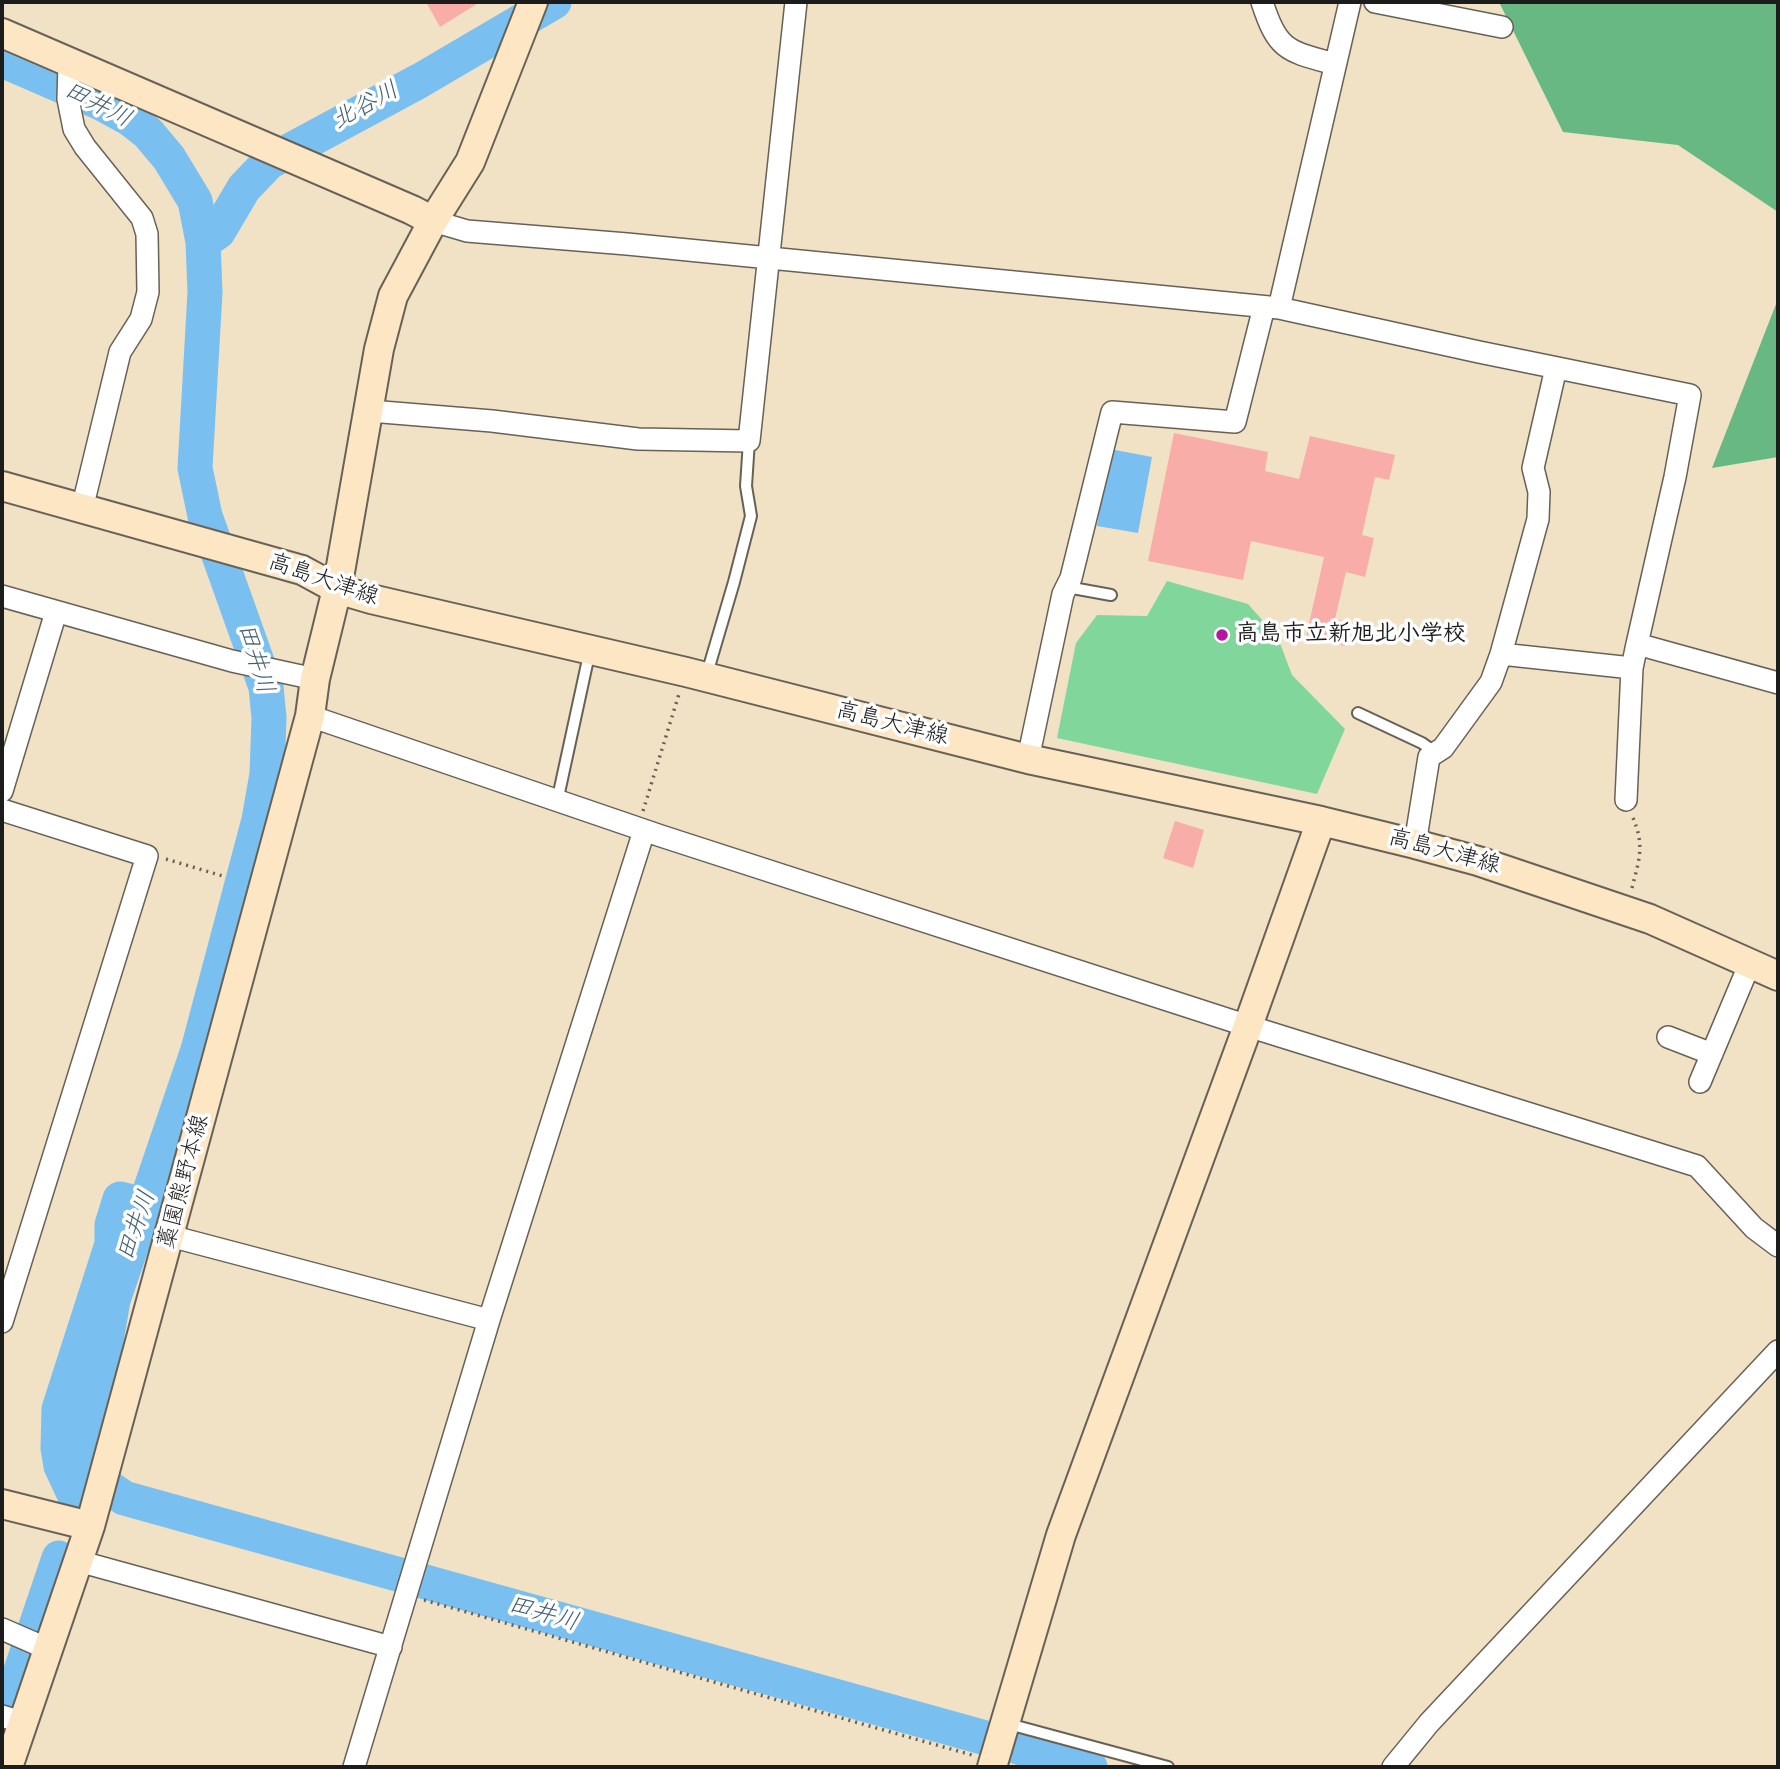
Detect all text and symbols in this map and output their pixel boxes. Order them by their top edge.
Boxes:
water label: 田井川 [58,77,136,135]
water label: 北谷川 [328,77,404,137]
street label: 高島大津線 [264,549,382,613]
water label: 田井川 [230,620,278,698]
place label: 高島市立新旭北小学校 [1236,621,1466,649]
marker: 高島市立新旭北小学校 [1214,627,1230,643]
street label: 高島大津線 [833,698,951,752]
street label: 高島大津線 [1385,825,1503,881]
street label: 藁園熊野本線 [154,1112,216,1252]
water label: 田井川 [113,1187,163,1265]
water label: 田井川 [504,1591,582,1639]

